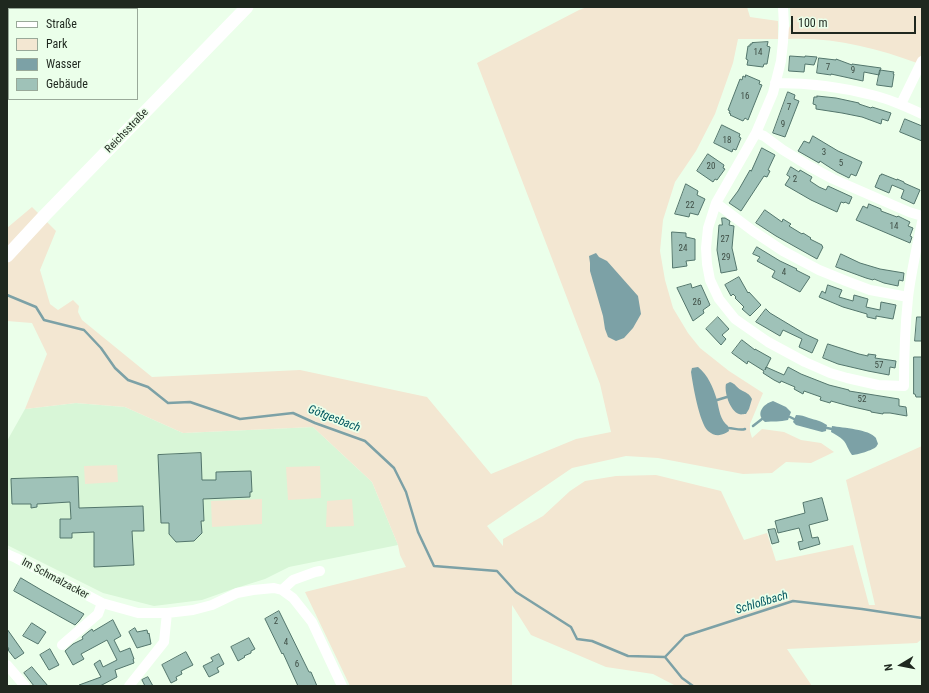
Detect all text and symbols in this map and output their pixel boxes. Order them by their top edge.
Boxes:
legend [8,8,138,100]
scale bar [793,8,918,34]
text: 100 m [798,16,828,30]
text: Straße [46,17,77,31]
text: Park [46,37,67,51]
house number: 14 [754,48,762,58]
text: Wasser [46,57,81,71]
house number: 7 [826,63,830,73]
house number: 9 [851,66,855,76]
text: Gebäude [46,77,88,91]
house number: 16 [741,92,749,102]
house number: 7 [787,103,791,113]
street label: Reichsstraße [103,106,151,156]
house number: 9 [781,120,785,130]
house number: 18 [723,136,731,146]
house number: 3 [822,148,826,158]
house number: 5 [839,159,843,169]
house number: 20 [707,162,715,172]
house number: 2 [793,175,797,185]
house number: 22 [686,201,694,211]
house number: 14 [890,222,898,232]
house number: 27 [721,235,729,245]
house number: 24 [679,244,687,254]
house number: 29 [722,253,730,263]
house number: 4 [782,268,786,278]
house number: 26 [693,298,701,308]
house number: 57 [875,361,883,371]
house number: 52 [858,395,866,405]
water label: Götgesbach [306,402,362,436]
street label: Im Schmalzacker [19,556,91,602]
water label: Schloßbach [734,588,790,618]
house number: 2 [274,617,278,627]
house number: 4 [284,638,288,648]
north arrow [881,645,921,685]
house number: 6 [295,660,299,670]
text: N [882,663,896,672]

